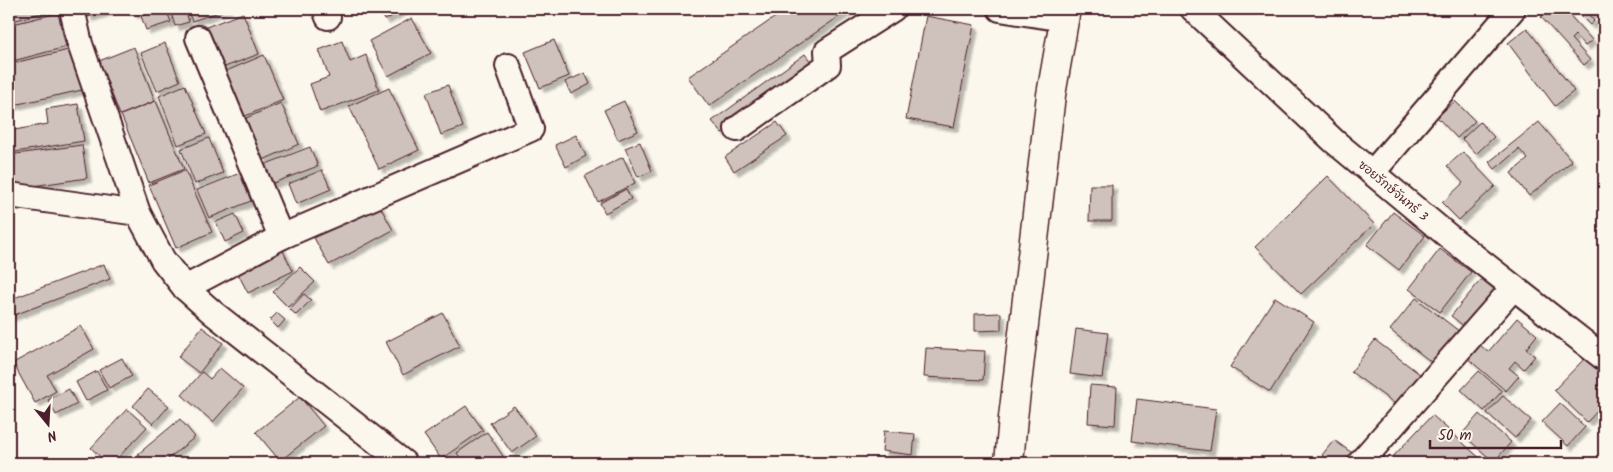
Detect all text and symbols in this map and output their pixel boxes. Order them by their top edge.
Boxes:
street label: ซอยรักษ์จันทร์ 3 [1354,156,1432,226]
north arrow [22,400,72,450]
scale bar [1430,417,1562,449]
text: N [44,424,59,447]
text: 50 m [1438,424,1472,448]

